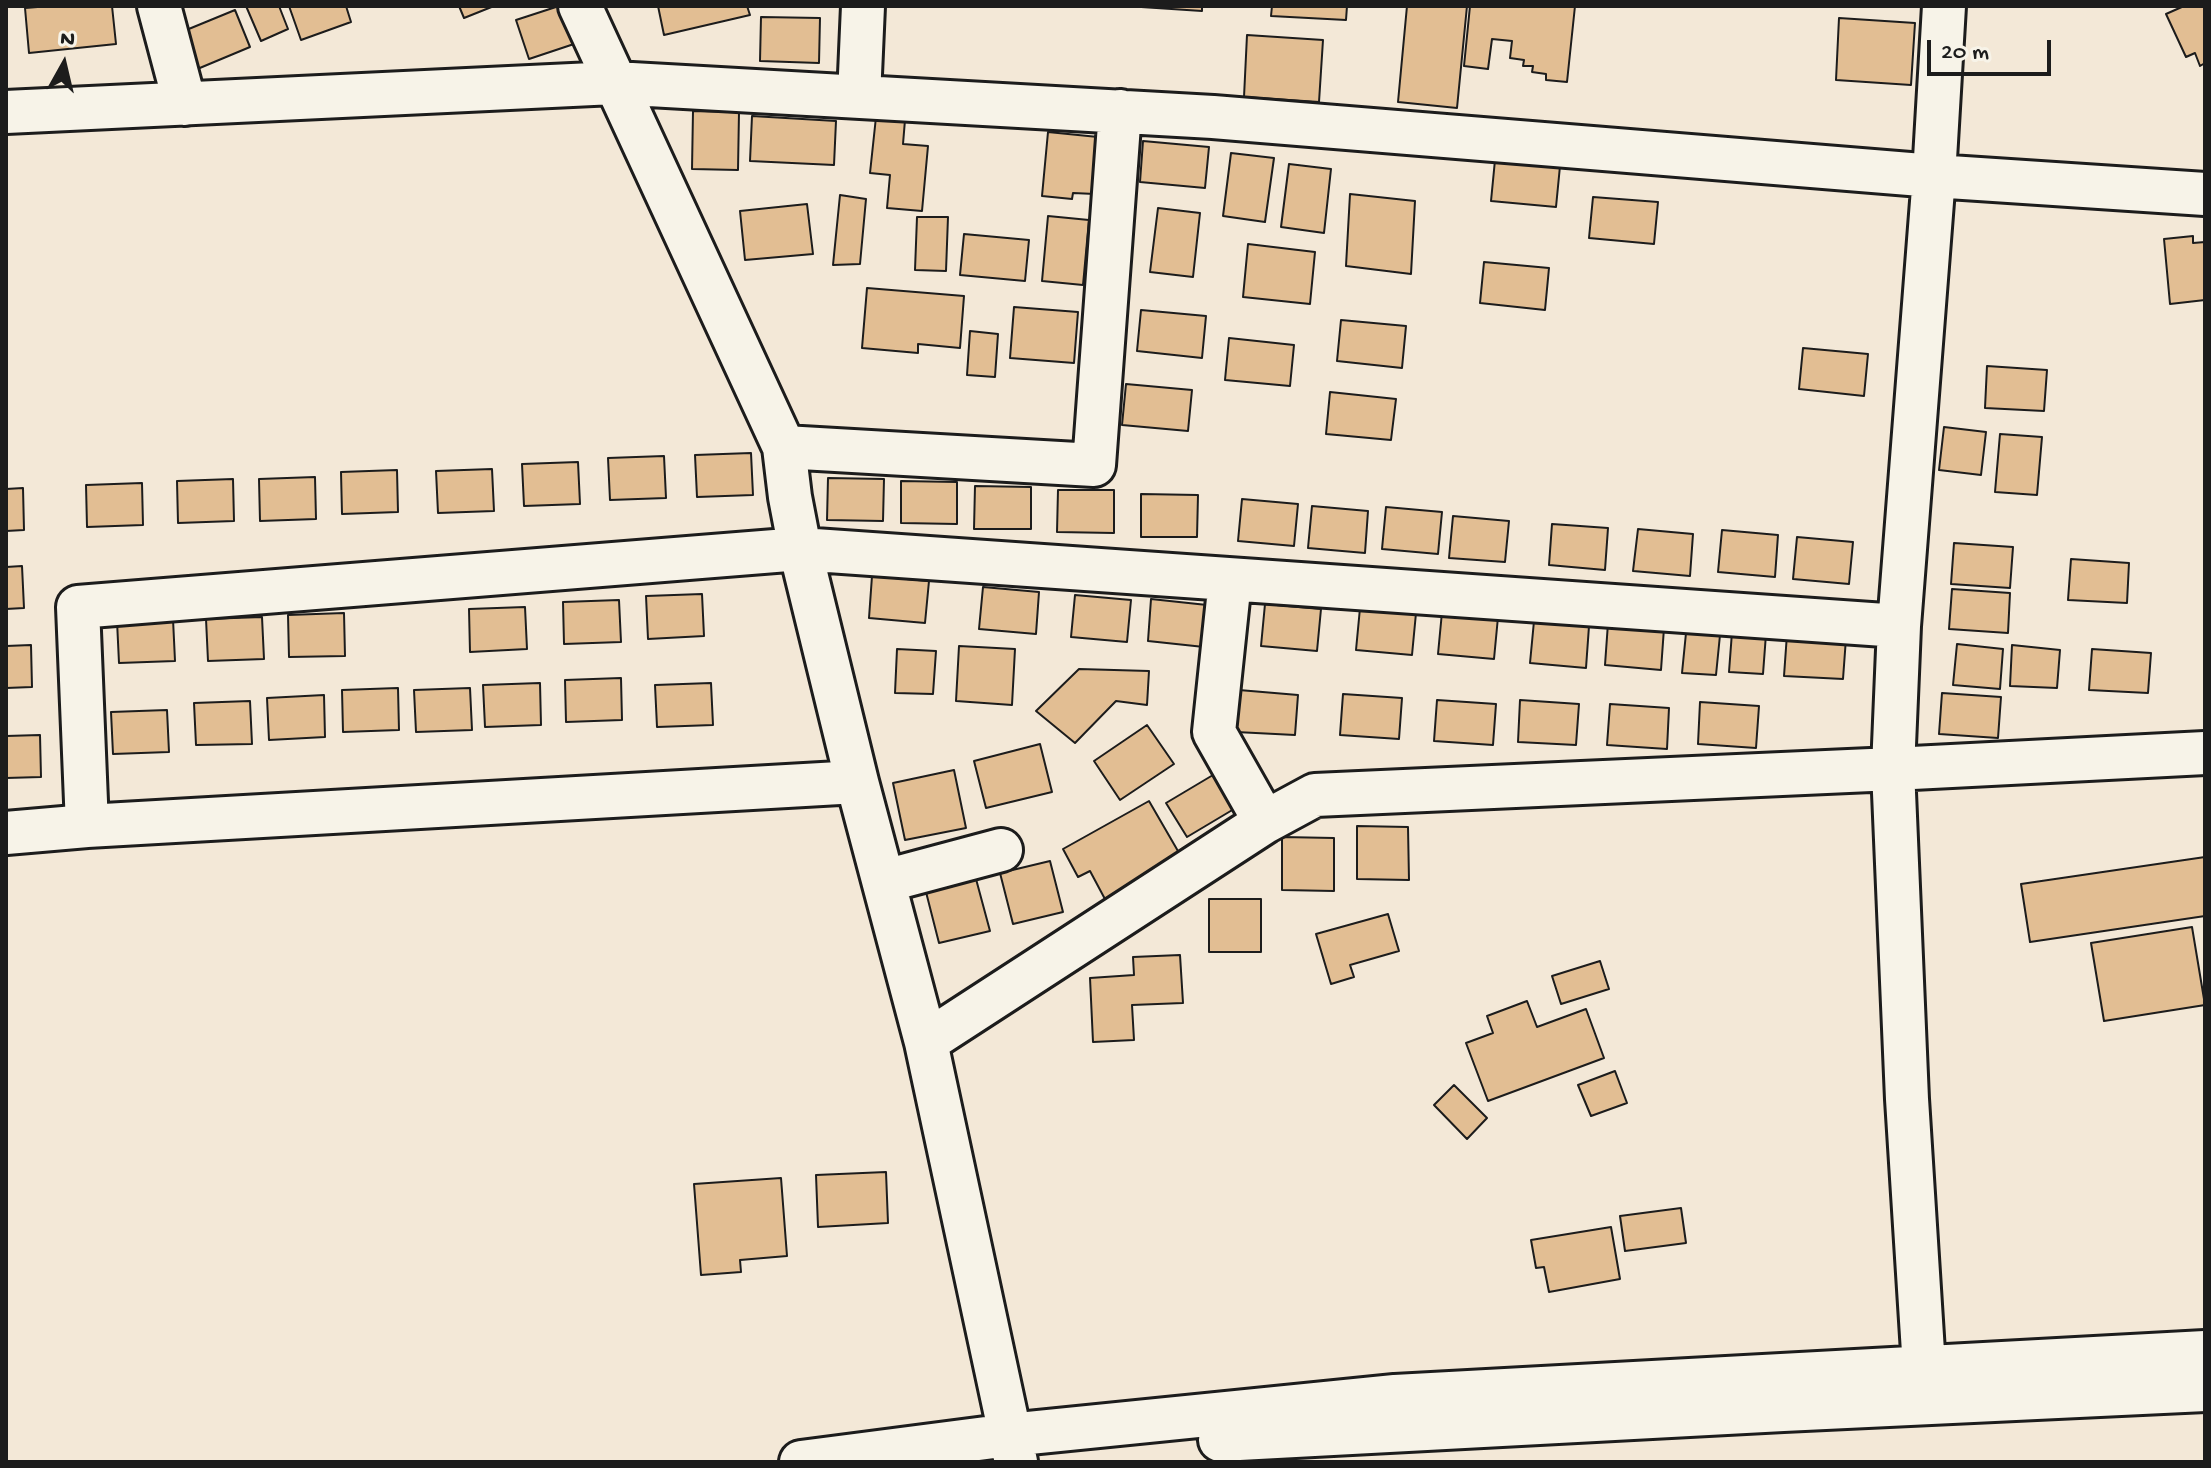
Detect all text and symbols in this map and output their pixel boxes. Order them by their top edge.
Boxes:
north arrow [24,24,104,104]
scale bar [1931,24,2055,74]
text: N [58,26,76,54]
text: 20 m [1941,39,1989,68]

